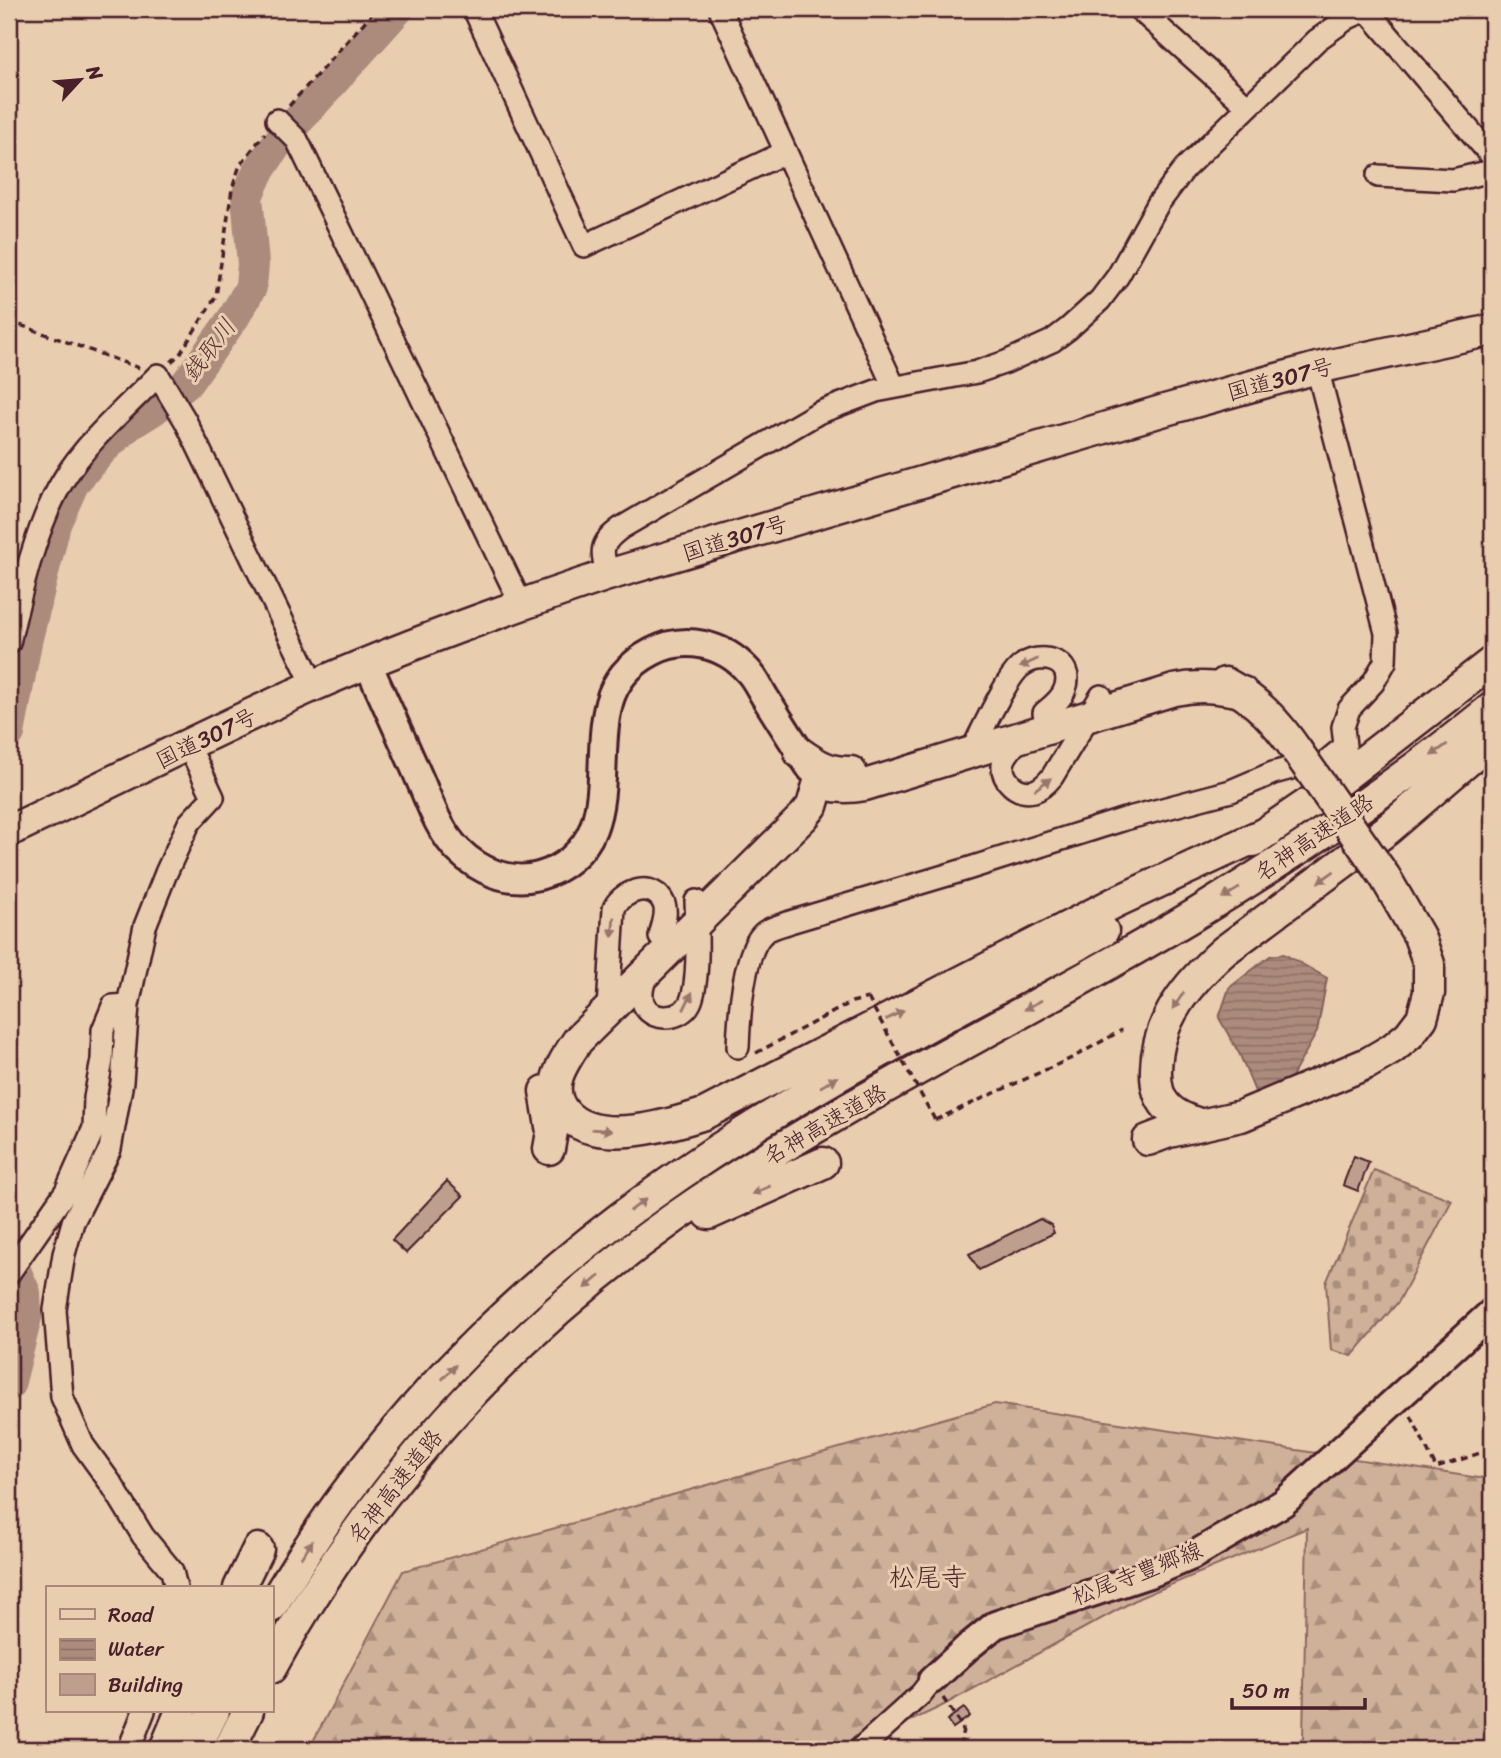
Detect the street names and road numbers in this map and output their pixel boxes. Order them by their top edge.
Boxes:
street label: 国道307号 [1222,346,1338,413]
street label: 国道307号 [677,503,793,574]
street label: 国道307号 [148,696,264,781]
street label: 名神高速道路 [1246,782,1383,893]
street label: 名神高速道路 [755,1072,895,1177]
street label: 名神高速道路 [337,1419,454,1553]
street label: 松尾寺豊郷線 [1065,1530,1209,1617]

